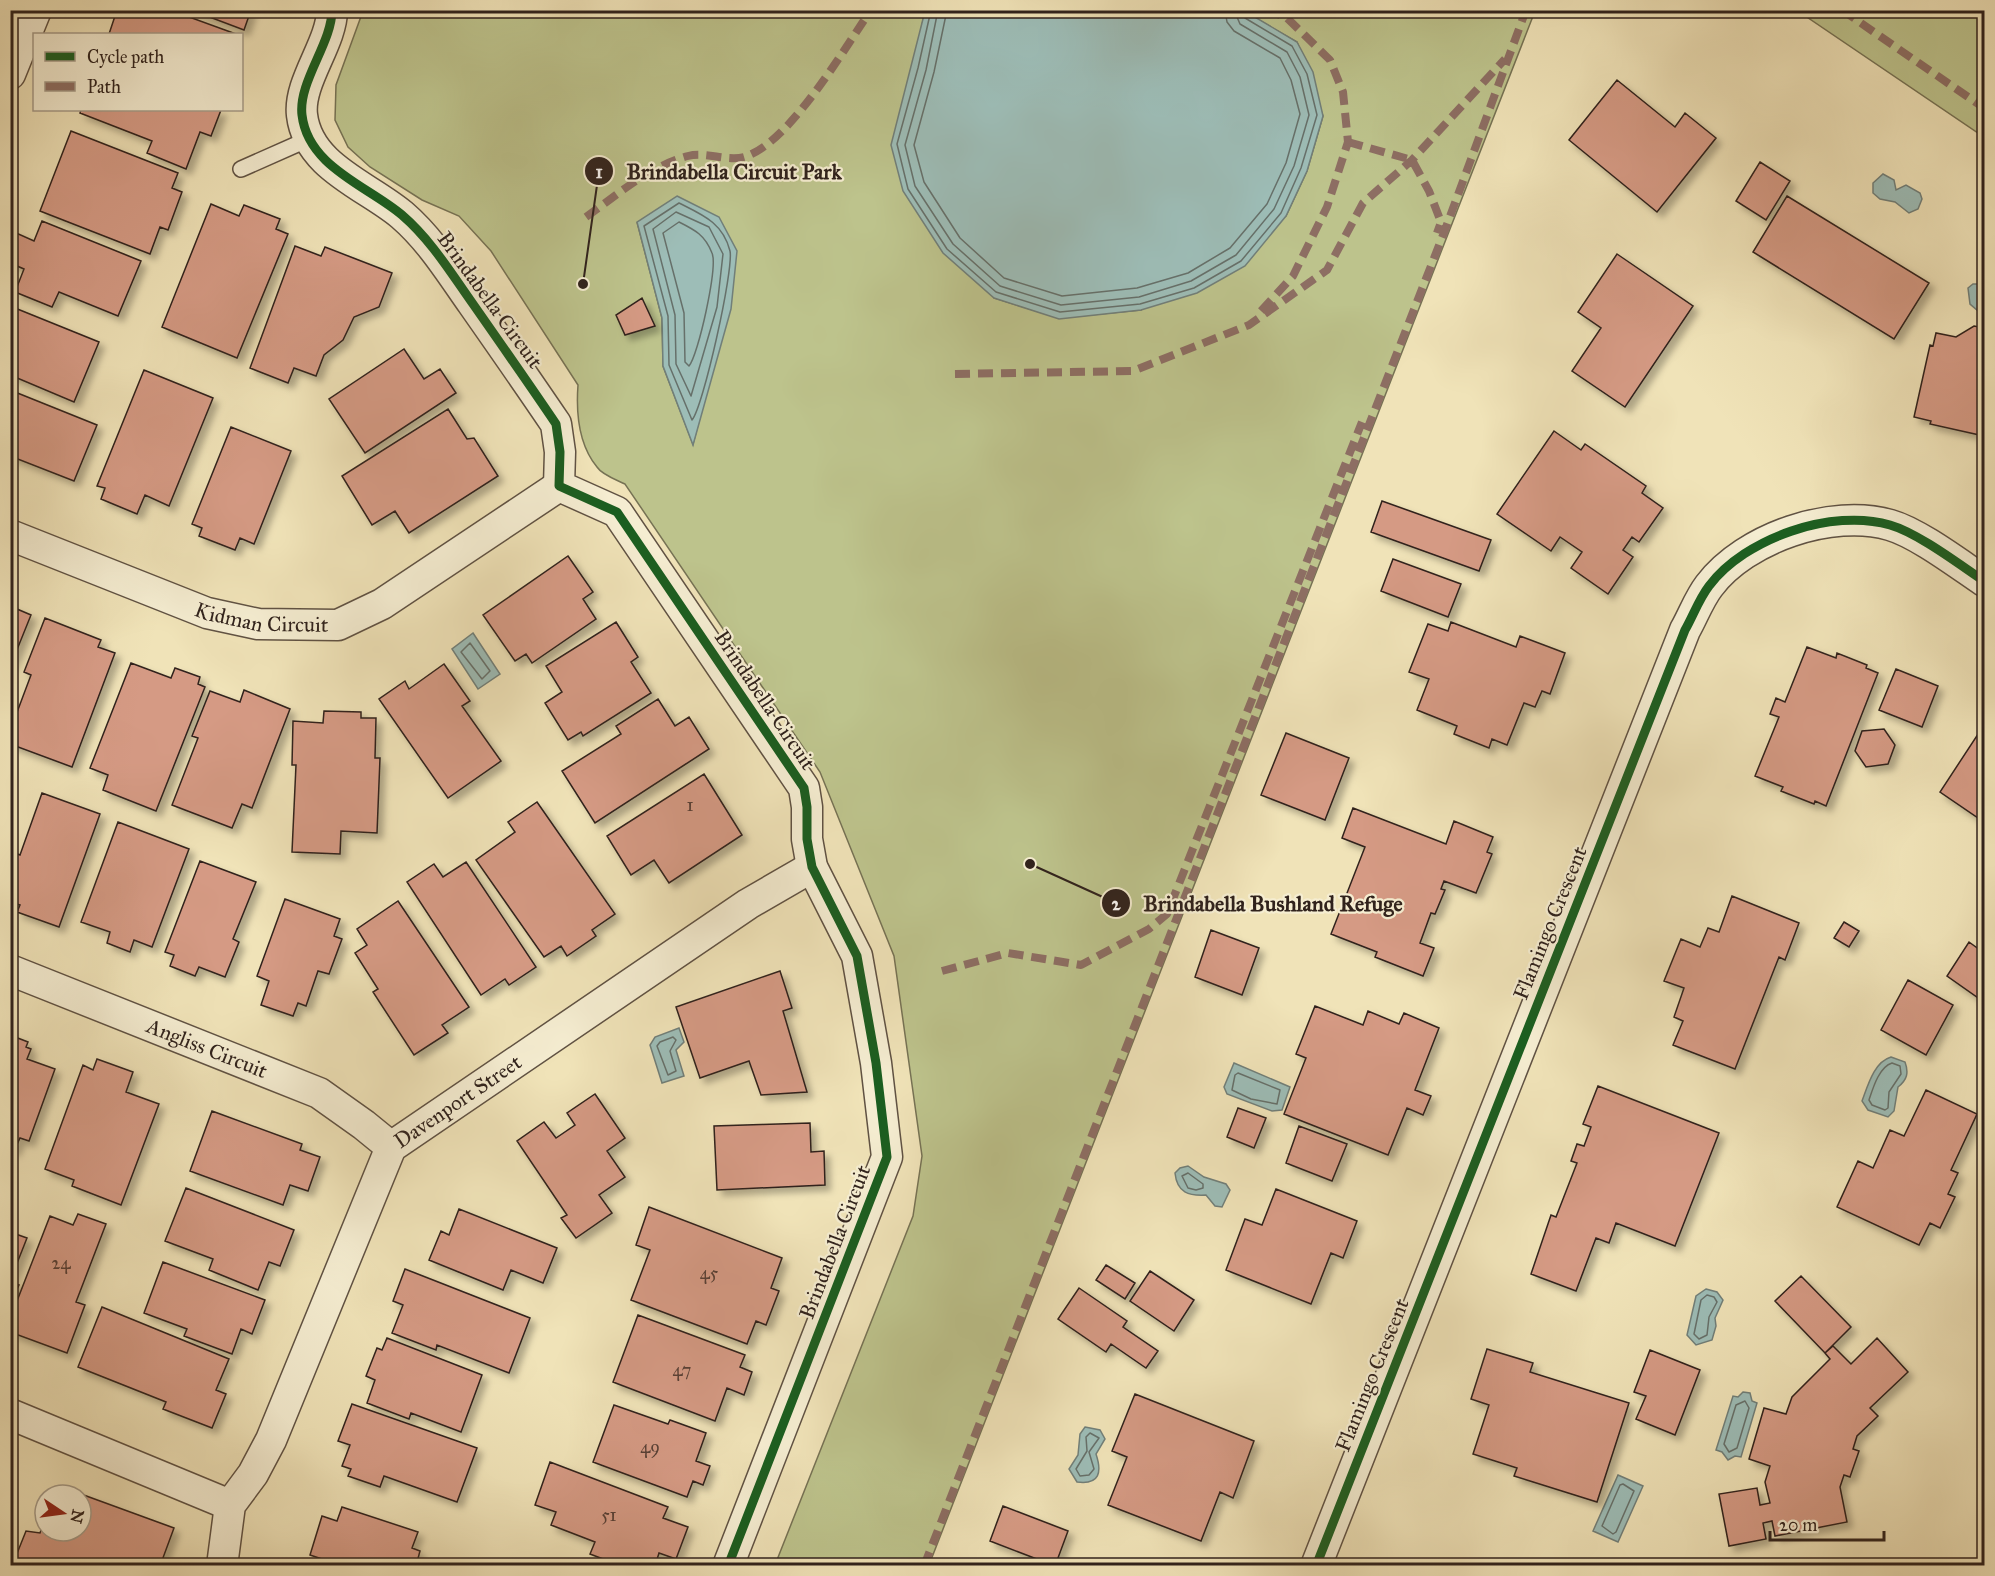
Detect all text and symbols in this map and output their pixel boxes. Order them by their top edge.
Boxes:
legend [33,33,243,111]
text: Cycle path [87,46,164,68]
text: Path [87,76,121,98]
callout: Brindabella Circuit Park [584,151,853,191]
text: Brindabella Circuit Park [626,158,842,185]
text: 1 [595,161,603,183]
street label: Brindabella Circuit [432,226,549,374]
street label: Kidman Circuit [191,596,329,638]
street label: Brindabella Circuit [709,625,822,775]
house number: 1 [686,794,694,816]
street label: Flamingo Crescent [1507,842,1593,1003]
callout: Brindabella Bushland Refuge [1101,883,1414,923]
text: Brindabella Bushland Refuge [1143,890,1403,917]
text: 2 [1112,893,1122,915]
street label: Angliss Circuit [142,1012,272,1084]
street label: Davenport Street [389,1049,527,1154]
street label: Brindabella Circuit [794,1161,877,1323]
house number: 24 [52,1252,71,1274]
house number: 45 [700,1262,719,1284]
street label: Flamingo Crescent [1329,1294,1415,1455]
house number: 47 [673,1359,691,1381]
house number: 49 [640,1436,660,1458]
north arrow [33,1483,93,1543]
house number: 51 [601,1504,617,1526]
scale bar [1770,1504,1884,1542]
text: N [66,1508,88,1525]
text: 20 m [1779,1514,1817,1536]

